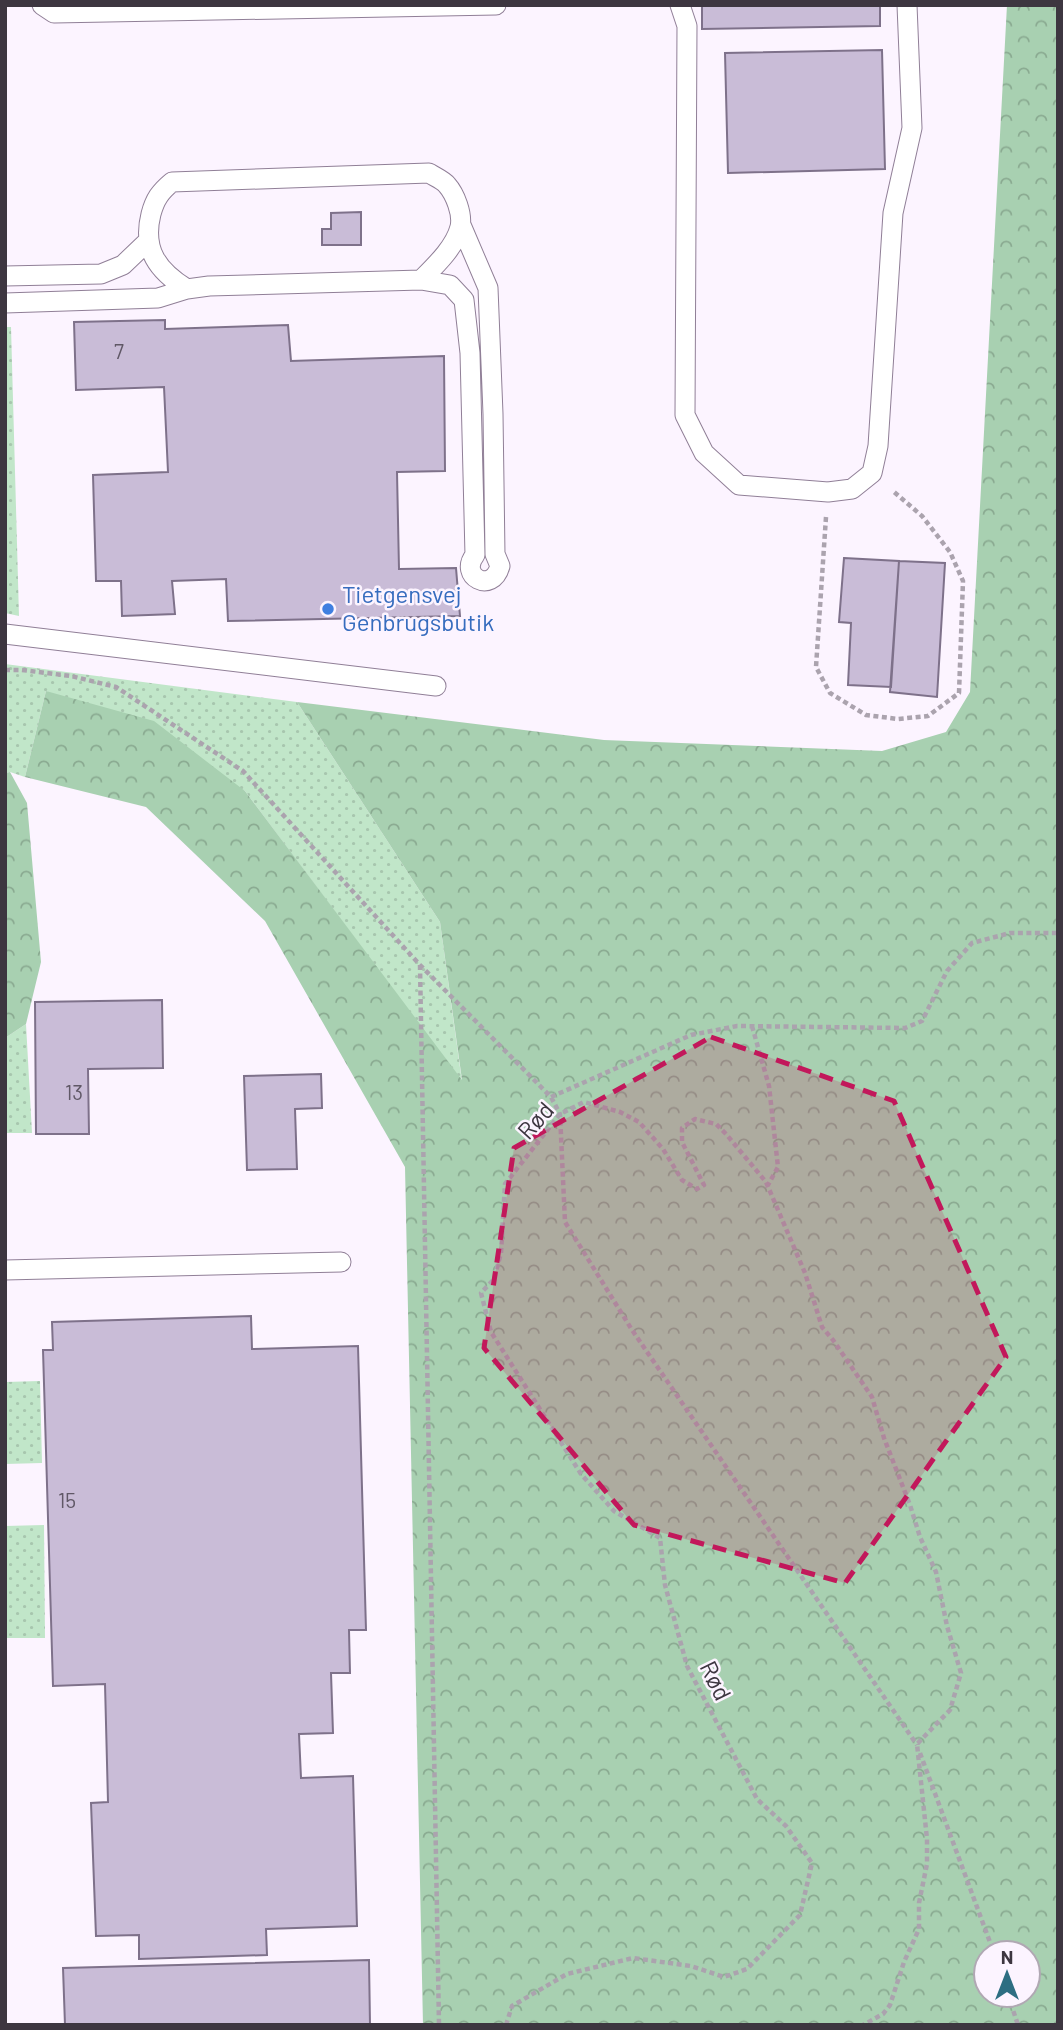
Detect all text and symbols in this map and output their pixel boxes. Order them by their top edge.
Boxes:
house number: 7 [114,338,124,363]
place label: Tietgensvej Genbrugsbutik [342,579,494,636]
marker: Tietgensvej Genbrugsbutik [320,601,336,617]
house number: 13 [65,1079,83,1104]
street label: Rød [511,1095,559,1145]
house number: 15 [58,1487,76,1512]
street label: Rød [694,1656,738,1705]
north arrow [972,1939,1042,2009]
text: N [1001,1945,1013,1968]

